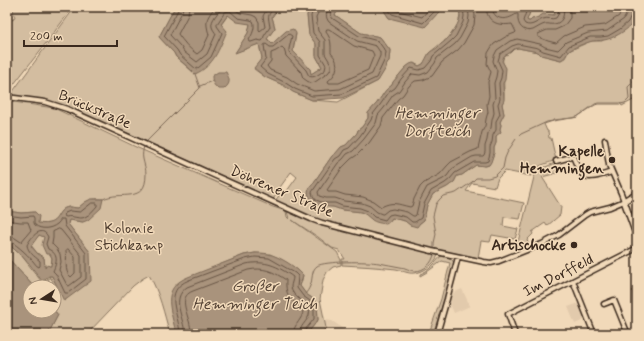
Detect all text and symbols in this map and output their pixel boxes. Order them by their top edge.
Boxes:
scale bar [24,22,117,48]
text: 200 m [30,29,63,45]
street label: Brückstraße [55,86,134,134]
water label: Hemminger Dorfteich [395,103,482,142]
place label: Kapelle Hemmingen [520,142,604,181]
marker: Kapelle Hemmingen [607,155,617,165]
street label: Döhrener Straße [227,161,336,223]
park label: Kolonie Stichkamp [95,219,163,256]
place label: Artischocke [492,236,566,256]
marker: Artischocke [569,240,579,250]
street label: Im Dorffeld [520,250,597,302]
water label: Großer Hemminger Teich [193,276,318,317]
north arrow [22,279,62,319]
text: N [26,296,41,306]

